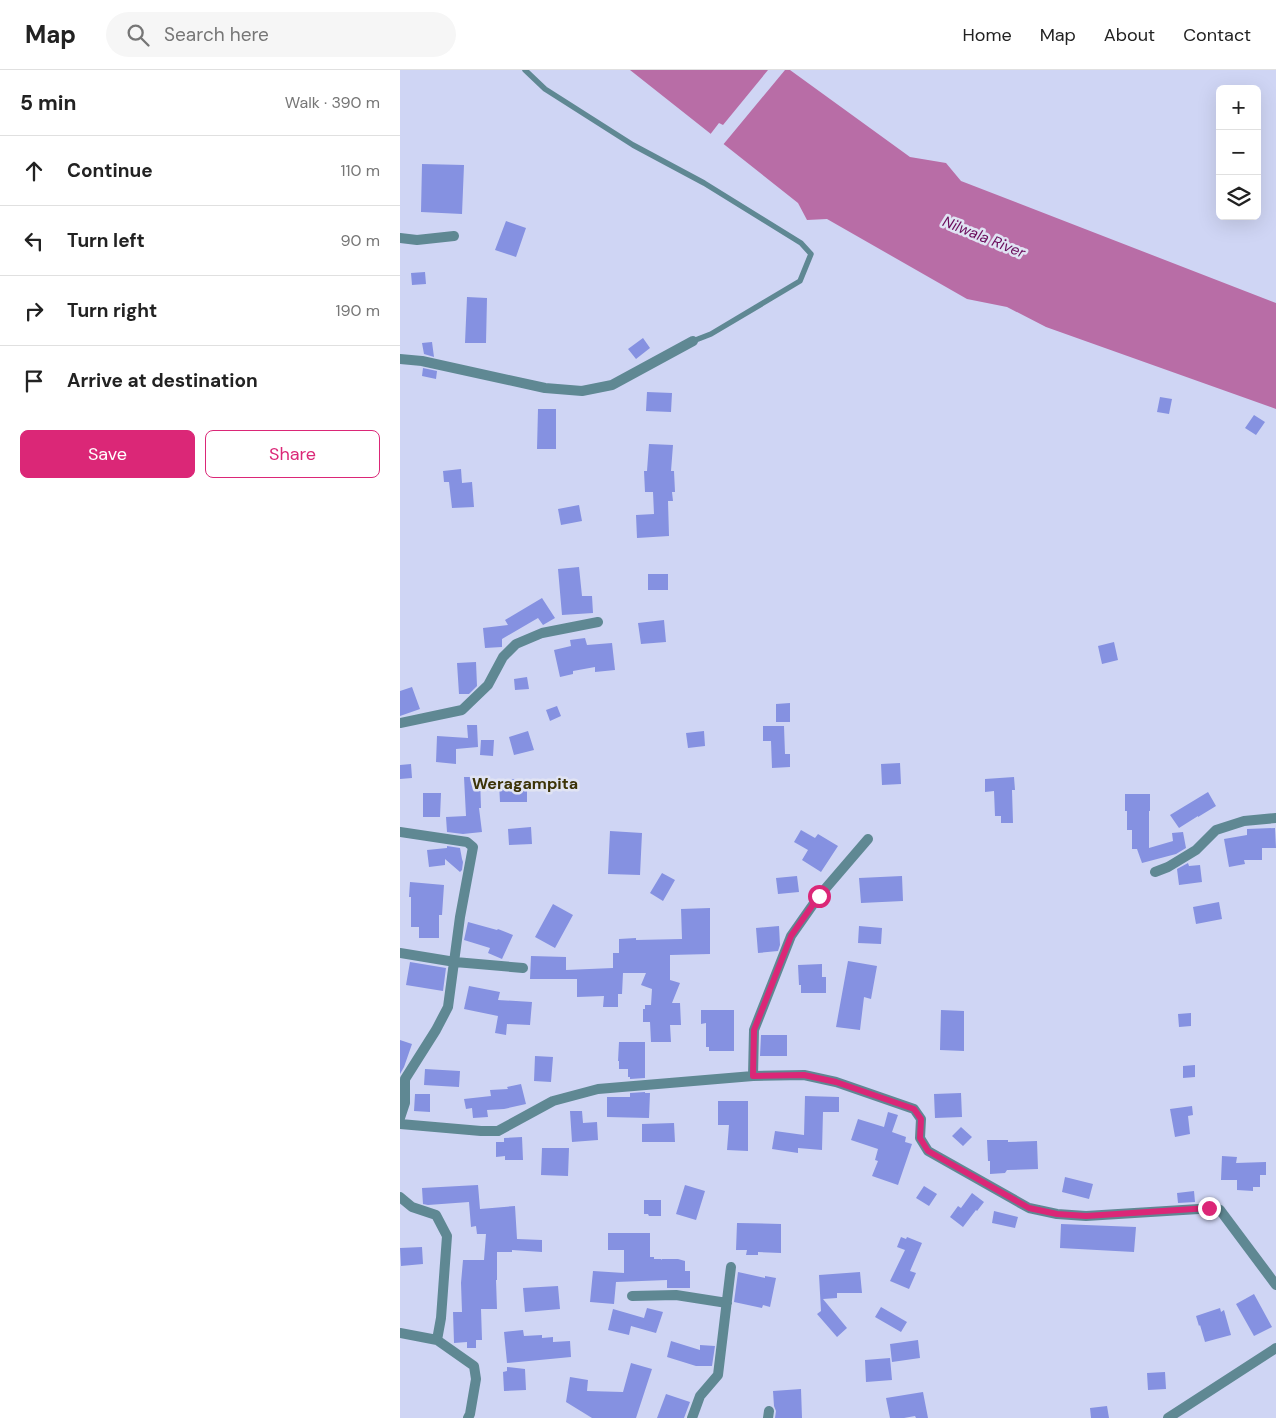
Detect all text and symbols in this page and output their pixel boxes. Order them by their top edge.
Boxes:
search box [106,12,456,57]
text: Map [25,19,76,50]
icon: search [124,21,152,49]
text: Search here [164,22,269,47]
text: Home [962,23,1012,47]
text: Map [1040,23,1076,47]
text: About [1104,23,1155,47]
text: Contact [1183,23,1251,47]
map controls [1216,85,1261,220]
button: + [1216,85,1261,130]
text: 5 min [20,89,76,117]
text: Walk · 390 m [285,92,380,113]
button: − [1216,130,1261,175]
icon: ahead [20,157,48,185]
text: Continue [67,158,153,183]
text: 110 m [341,160,380,181]
button: layers [1216,175,1261,220]
water label: Nilwala River [940,211,1029,263]
icon: left [20,227,48,255]
text: Turn left [67,228,145,253]
text: 90 m [340,230,380,251]
icon: right [20,297,48,325]
text: Turn right [67,298,157,323]
text: 190 m [336,300,380,321]
icon: arrive [20,367,48,395]
text: Arrive at destination [67,368,258,393]
button: Save [20,430,195,478]
button: Share [205,430,380,478]
district label: Weragampita [472,773,578,794]
route start [808,885,831,908]
route end [1198,1197,1221,1220]

